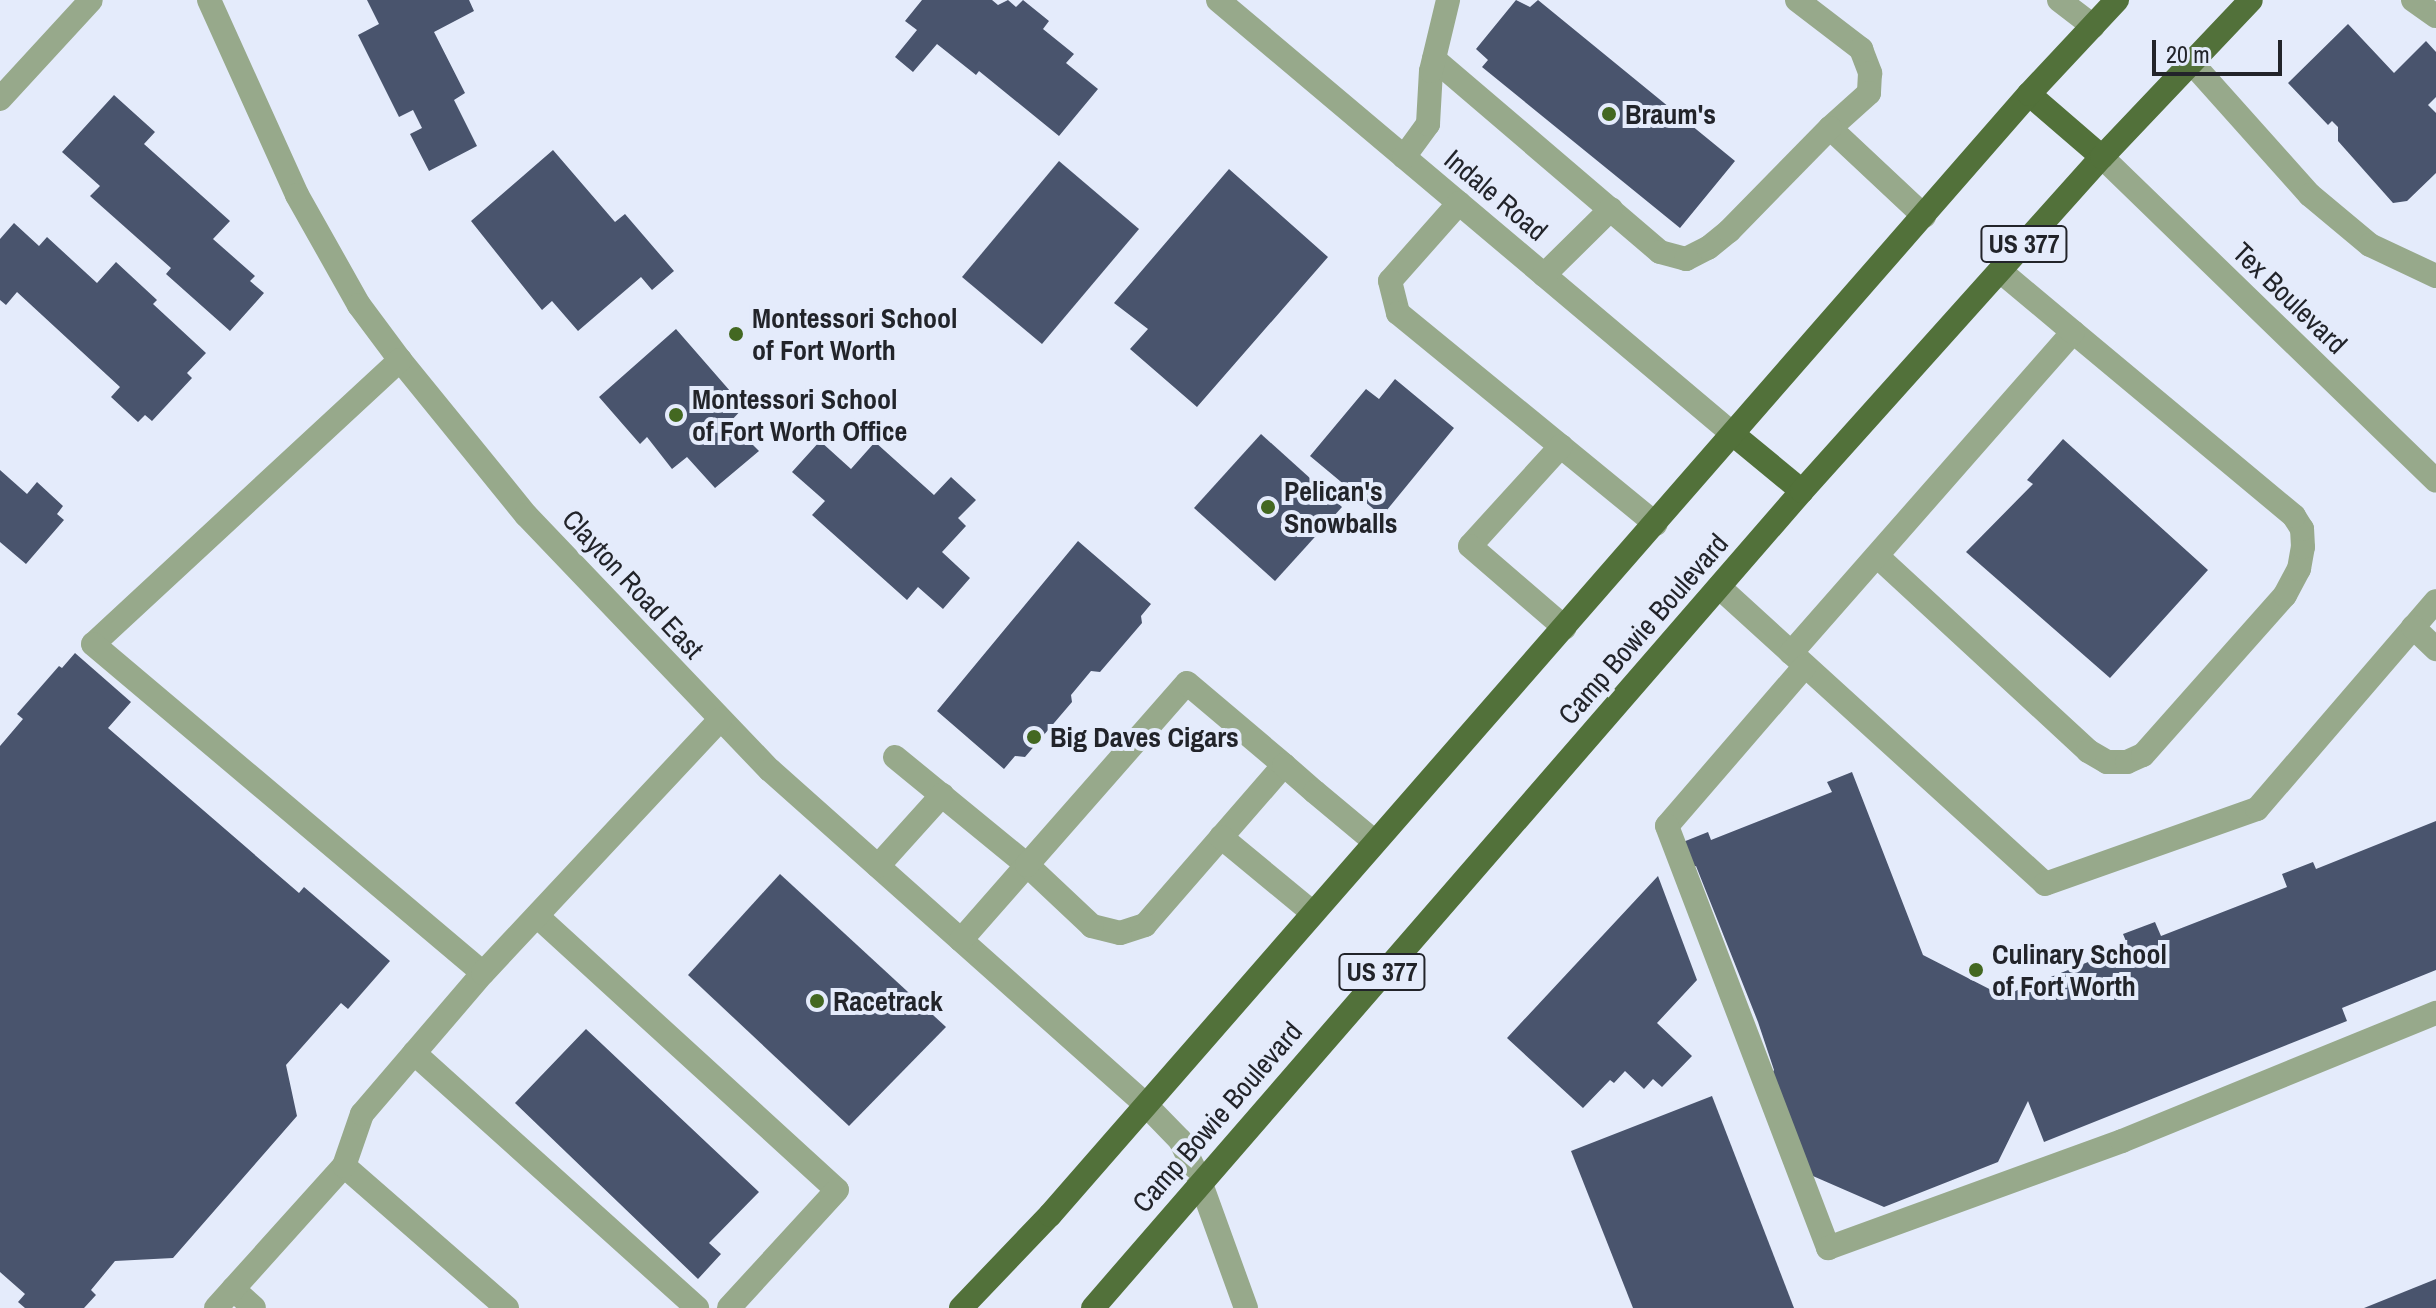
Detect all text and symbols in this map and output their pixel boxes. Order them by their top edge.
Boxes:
scale bar [2156,24,2286,74]
text: 20 m [2166,38,2210,70]
place label: Braum's [1625,97,1716,131]
marker: Braum's [1600,105,1618,123]
street label: Indale Road [1438,142,1554,248]
road number: US 377 [1980,222,2068,266]
street label: Tex Boulevard [2226,235,2354,361]
place label: Montessori School of Fort Worth [752,301,957,367]
marker: Montessori School of Fort Worth [727,325,745,343]
place label: Montessori School of Fort Worth Office [692,382,907,448]
marker: Montessori School of Fort Worth Office [667,406,685,424]
place label: Pelican's Snowballs [1284,474,1398,540]
marker: Pelican's Snowballs [1259,498,1277,516]
street label: Clayton Road East [555,503,711,665]
street label: Camp Bowie Boulevard [1551,527,1735,731]
place label: Big Daves Cigars [1050,720,1239,754]
marker: Big Daves Cigars [1025,728,1043,746]
place label: Culinary School of Fort Worth [1992,937,2167,1003]
road number: US 377 [1338,950,1426,994]
marker: Culinary School of Fort Worth [1967,961,1985,979]
place label: Racetrack [833,984,943,1018]
marker: Racetrack [808,992,826,1010]
street label: Camp Bowie Boulevard [1125,1015,1309,1219]

